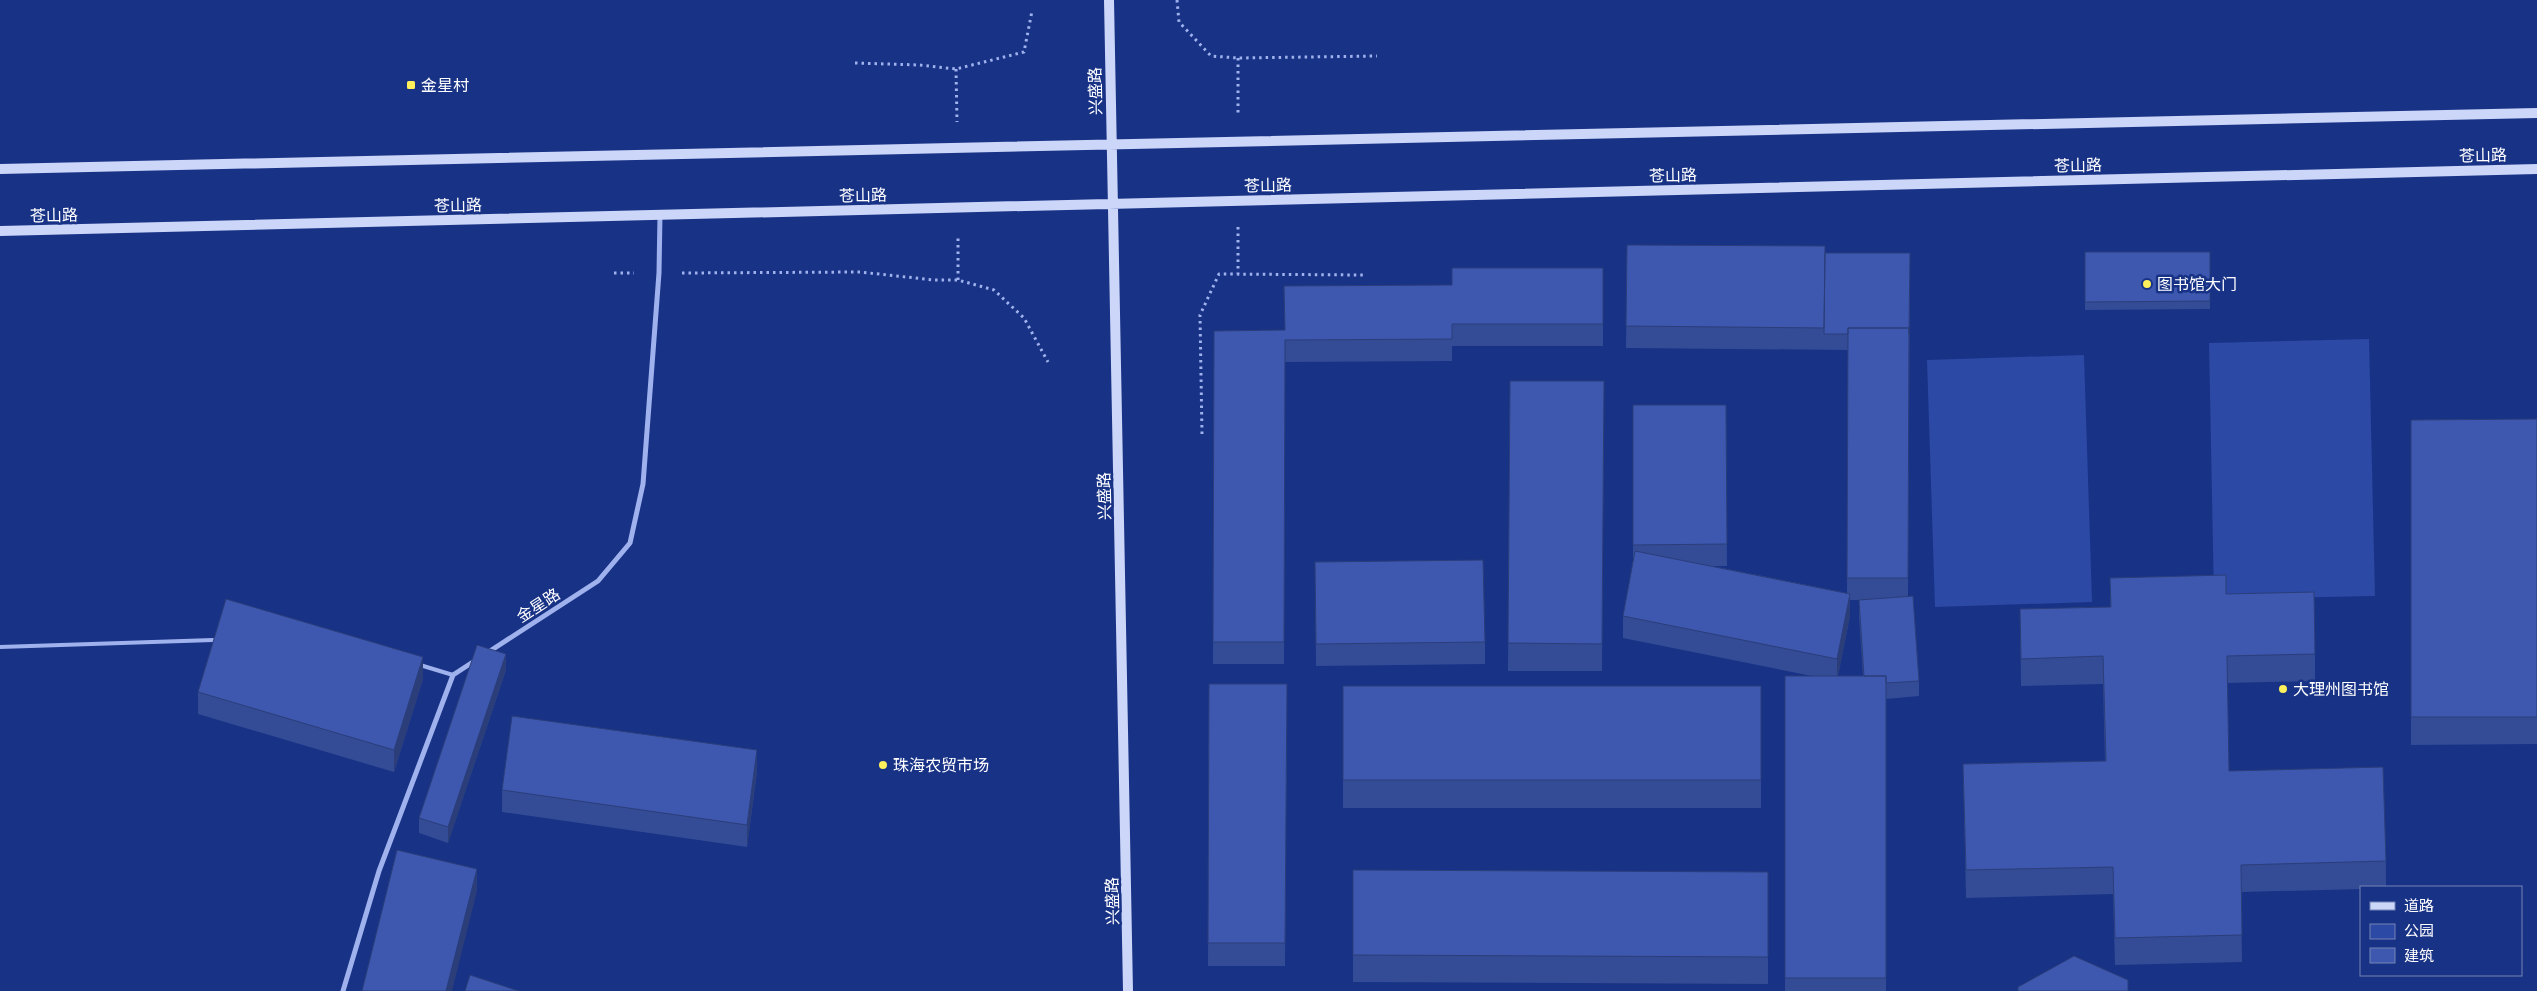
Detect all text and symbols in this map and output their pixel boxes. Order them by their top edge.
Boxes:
street label: 兴盛路 [1084,67,1106,115]
place label: 金星村 [421,74,469,96]
marker: 金星村 [405,79,417,91]
street label: 苍山路 [2459,144,2507,166]
street label: 苍山路 [2054,154,2102,176]
street label: 苍山路 [1649,164,1697,186]
street label: 苍山路 [1244,174,1292,196]
street label: 苍山路 [839,184,887,206]
street label: 苍山路 [434,194,482,216]
street label: 苍山路 [30,204,78,226]
place label: 图书馆大门 [2157,273,2237,295]
marker: 图书馆大门 [2141,278,2153,290]
street label: 兴盛路 [1093,472,1115,520]
street label: 金星路 [512,583,564,627]
place label: 大理州图书馆 [2293,678,2389,700]
marker: 大理州图书馆 [2277,683,2289,695]
place label: 珠海农贸市场 [893,754,989,776]
marker: 珠海农贸市场 [877,759,889,771]
street label: 兴盛路 [1101,877,1123,925]
legend [2360,886,2522,976]
text: 道路 [2404,895,2434,916]
text: 公园 [2404,920,2434,941]
text: 建筑 [2404,945,2434,966]

